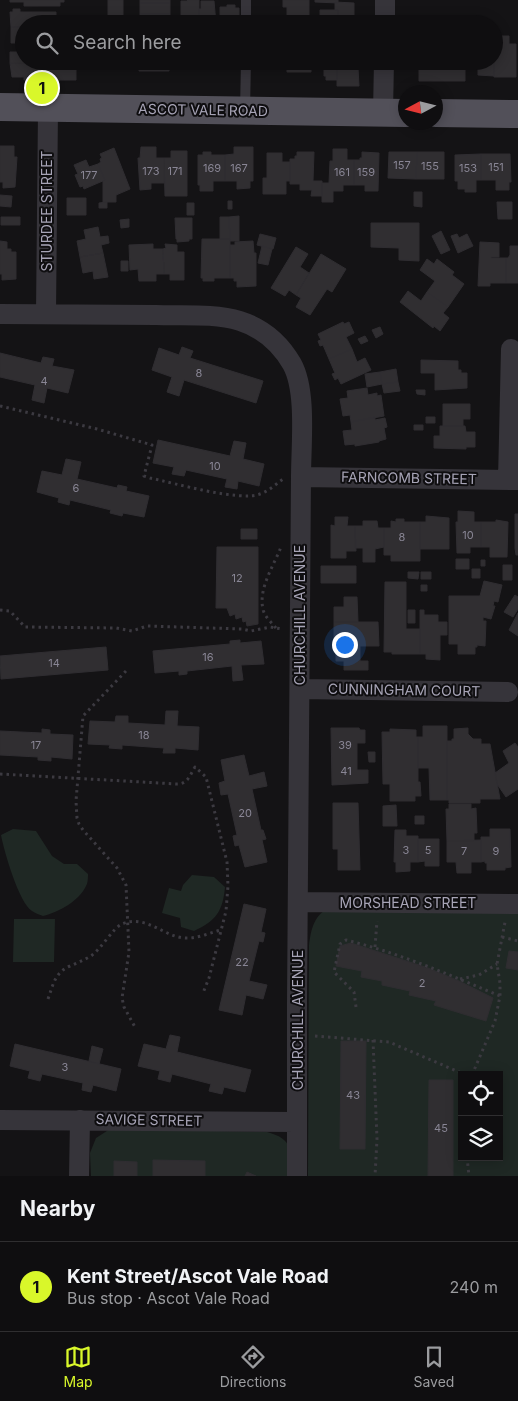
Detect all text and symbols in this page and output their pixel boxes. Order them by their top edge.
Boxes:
search box [15,15,503,70]
icon: search [33,29,61,57]
text: Search here [73,31,182,54]
pin: 1 [26,69,58,107]
north arrow [398,85,443,130]
street label: ASCOT VALE ROAD [138,100,268,119]
street label: STURDEE STREET [38,150,55,272]
house number: 157 [393,158,411,172]
house number: 155 [421,159,439,173]
house number: 151 [488,160,504,174]
house number: 169 [203,161,221,175]
house number: 167 [230,161,248,175]
house number: 153 [459,161,477,175]
house number: 173 [142,164,160,178]
house number: 171 [167,164,183,178]
house number: 161 [334,165,350,179]
house number: 159 [357,165,375,179]
house number: 177 [80,168,98,182]
house number: 8 [196,366,203,380]
house number: 4 [40,374,48,388]
house number: 10 [209,459,221,473]
street label: FARNCOMB STREET [341,468,477,487]
house number: 6 [73,481,80,495]
house number: 10 [462,528,474,542]
house number: 8 [399,530,406,544]
street label: CHURCHILL AVENUE [291,545,308,685]
house number: 12 [231,571,243,585]
your location [332,632,358,658]
house number: 16 [202,650,214,664]
house number: 14 [48,656,60,670]
street label: CUNNINGHAM COURT [328,680,480,699]
house number: 18 [138,728,150,742]
house number: 17 [31,738,41,752]
house number: 39 [338,738,352,752]
house number: 41 [340,764,352,778]
house number: 20 [238,806,252,820]
house number: 3 [403,843,410,857]
house number: 5 [425,843,432,857]
house number: 7 [461,844,467,858]
house number: 9 [493,844,500,858]
street label: MORSHEAD STREET [340,894,476,911]
street label: CHURCHILL AVENUE [289,950,306,1090]
house number: 22 [235,955,249,969]
house number: 2 [419,976,425,990]
house number: 3 [62,1060,69,1074]
map controls [458,1071,503,1161]
button: locate [458,1071,503,1116]
house number: 43 [346,1088,360,1102]
street label: SAVIGE STREET [95,1110,203,1129]
button: layers [458,1116,503,1161]
house number: 45 [434,1121,448,1135]
text: Nearby [20,1196,95,1221]
text: Kent Street/Ascot Vale Road [67,1265,329,1288]
text: 1 [33,1277,39,1297]
text: 240 m [450,1277,498,1297]
text: Bus stop · Ascot Vale Road [67,1288,270,1308]
tab: Map [64,1343,93,1390]
tab: Directions [220,1343,286,1390]
tab: Saved [413,1343,454,1390]

